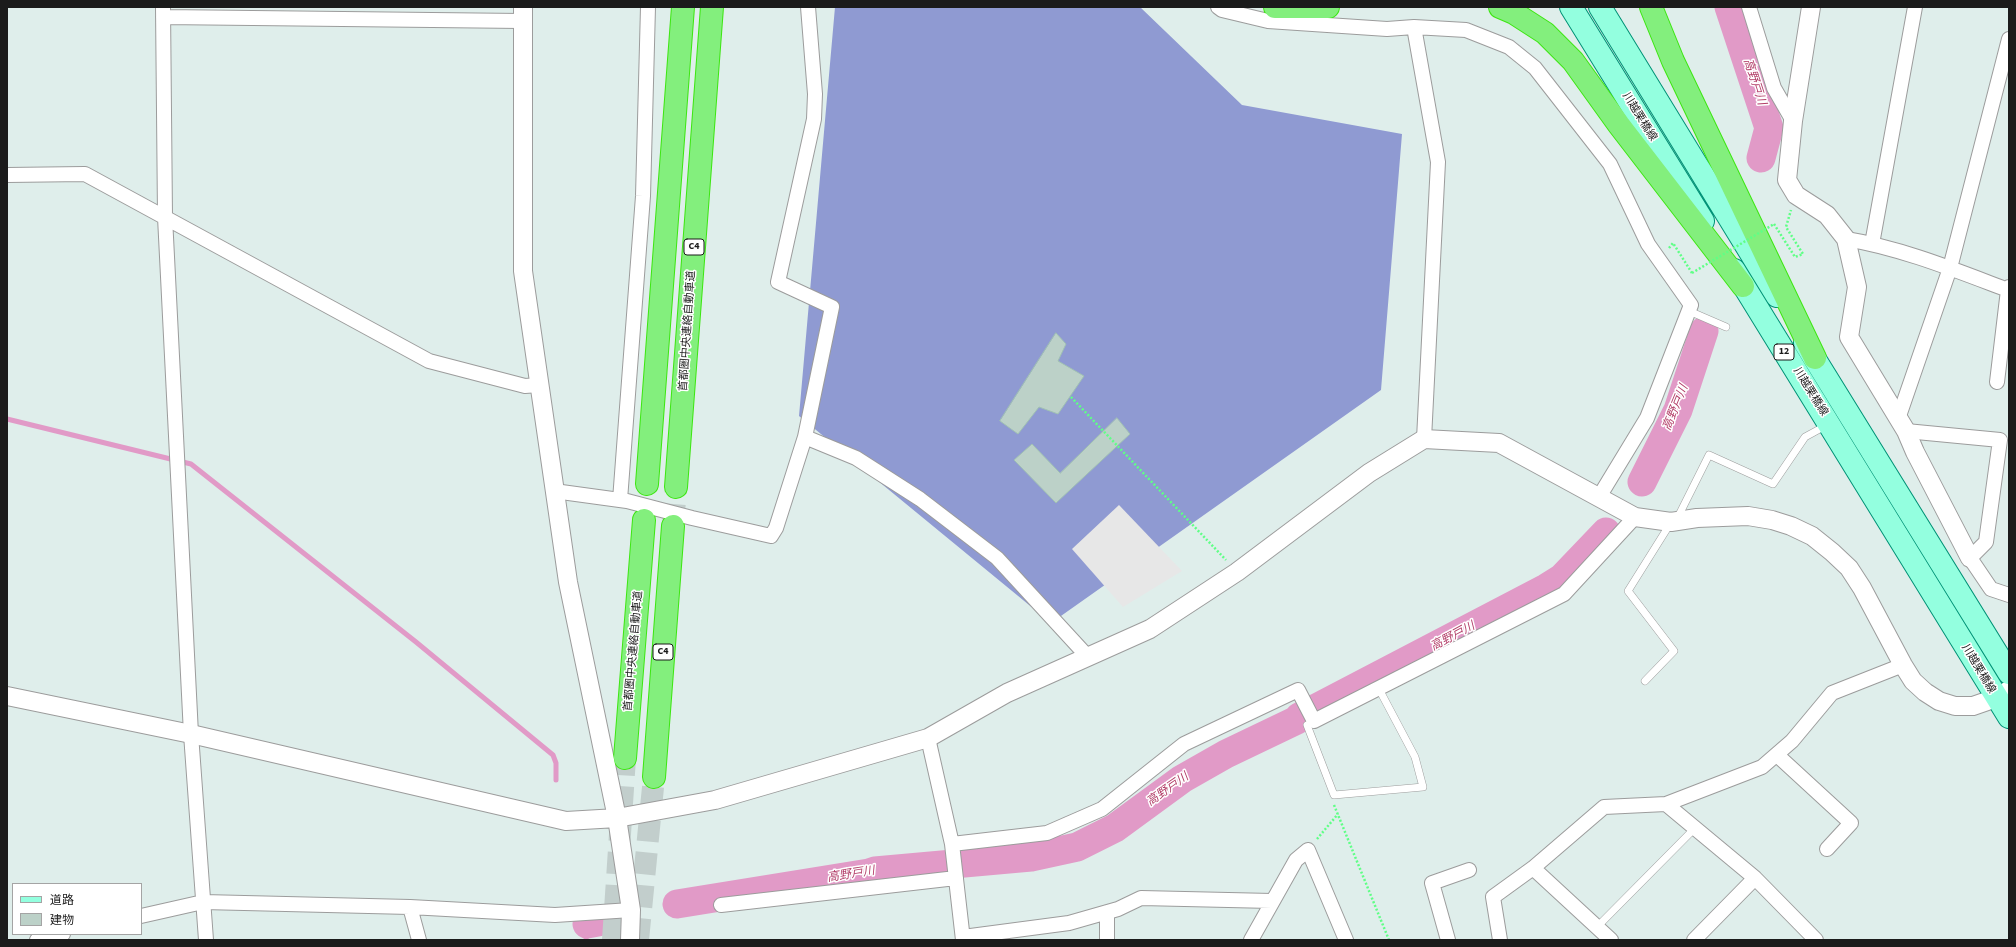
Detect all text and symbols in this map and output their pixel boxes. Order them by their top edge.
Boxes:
water label: 高野戸川 [1740,57,1768,107]
street label: 川越栗橋線 [1619,90,1659,144]
road number: C4 [684,239,704,255]
street label: 首都圏中央連絡自動車道 [677,270,699,392]
road number: 12 [1774,344,1794,360]
street label: 川越栗橋線 [1790,365,1830,419]
water label: 高野戸川 [1660,383,1692,433]
street label: 首都圏中央連絡自動車道 [622,590,646,712]
water label: 高野戸川 [1428,619,1478,655]
street label: 川越栗橋線 [1958,642,1998,696]
road number: C4 [653,644,673,660]
water label: 高野戸川 [1144,770,1192,810]
water label: 高野戸川 [826,864,876,886]
legend [12,883,142,935]
text: 道路 [50,892,74,909]
text: 建物 [50,912,74,929]

